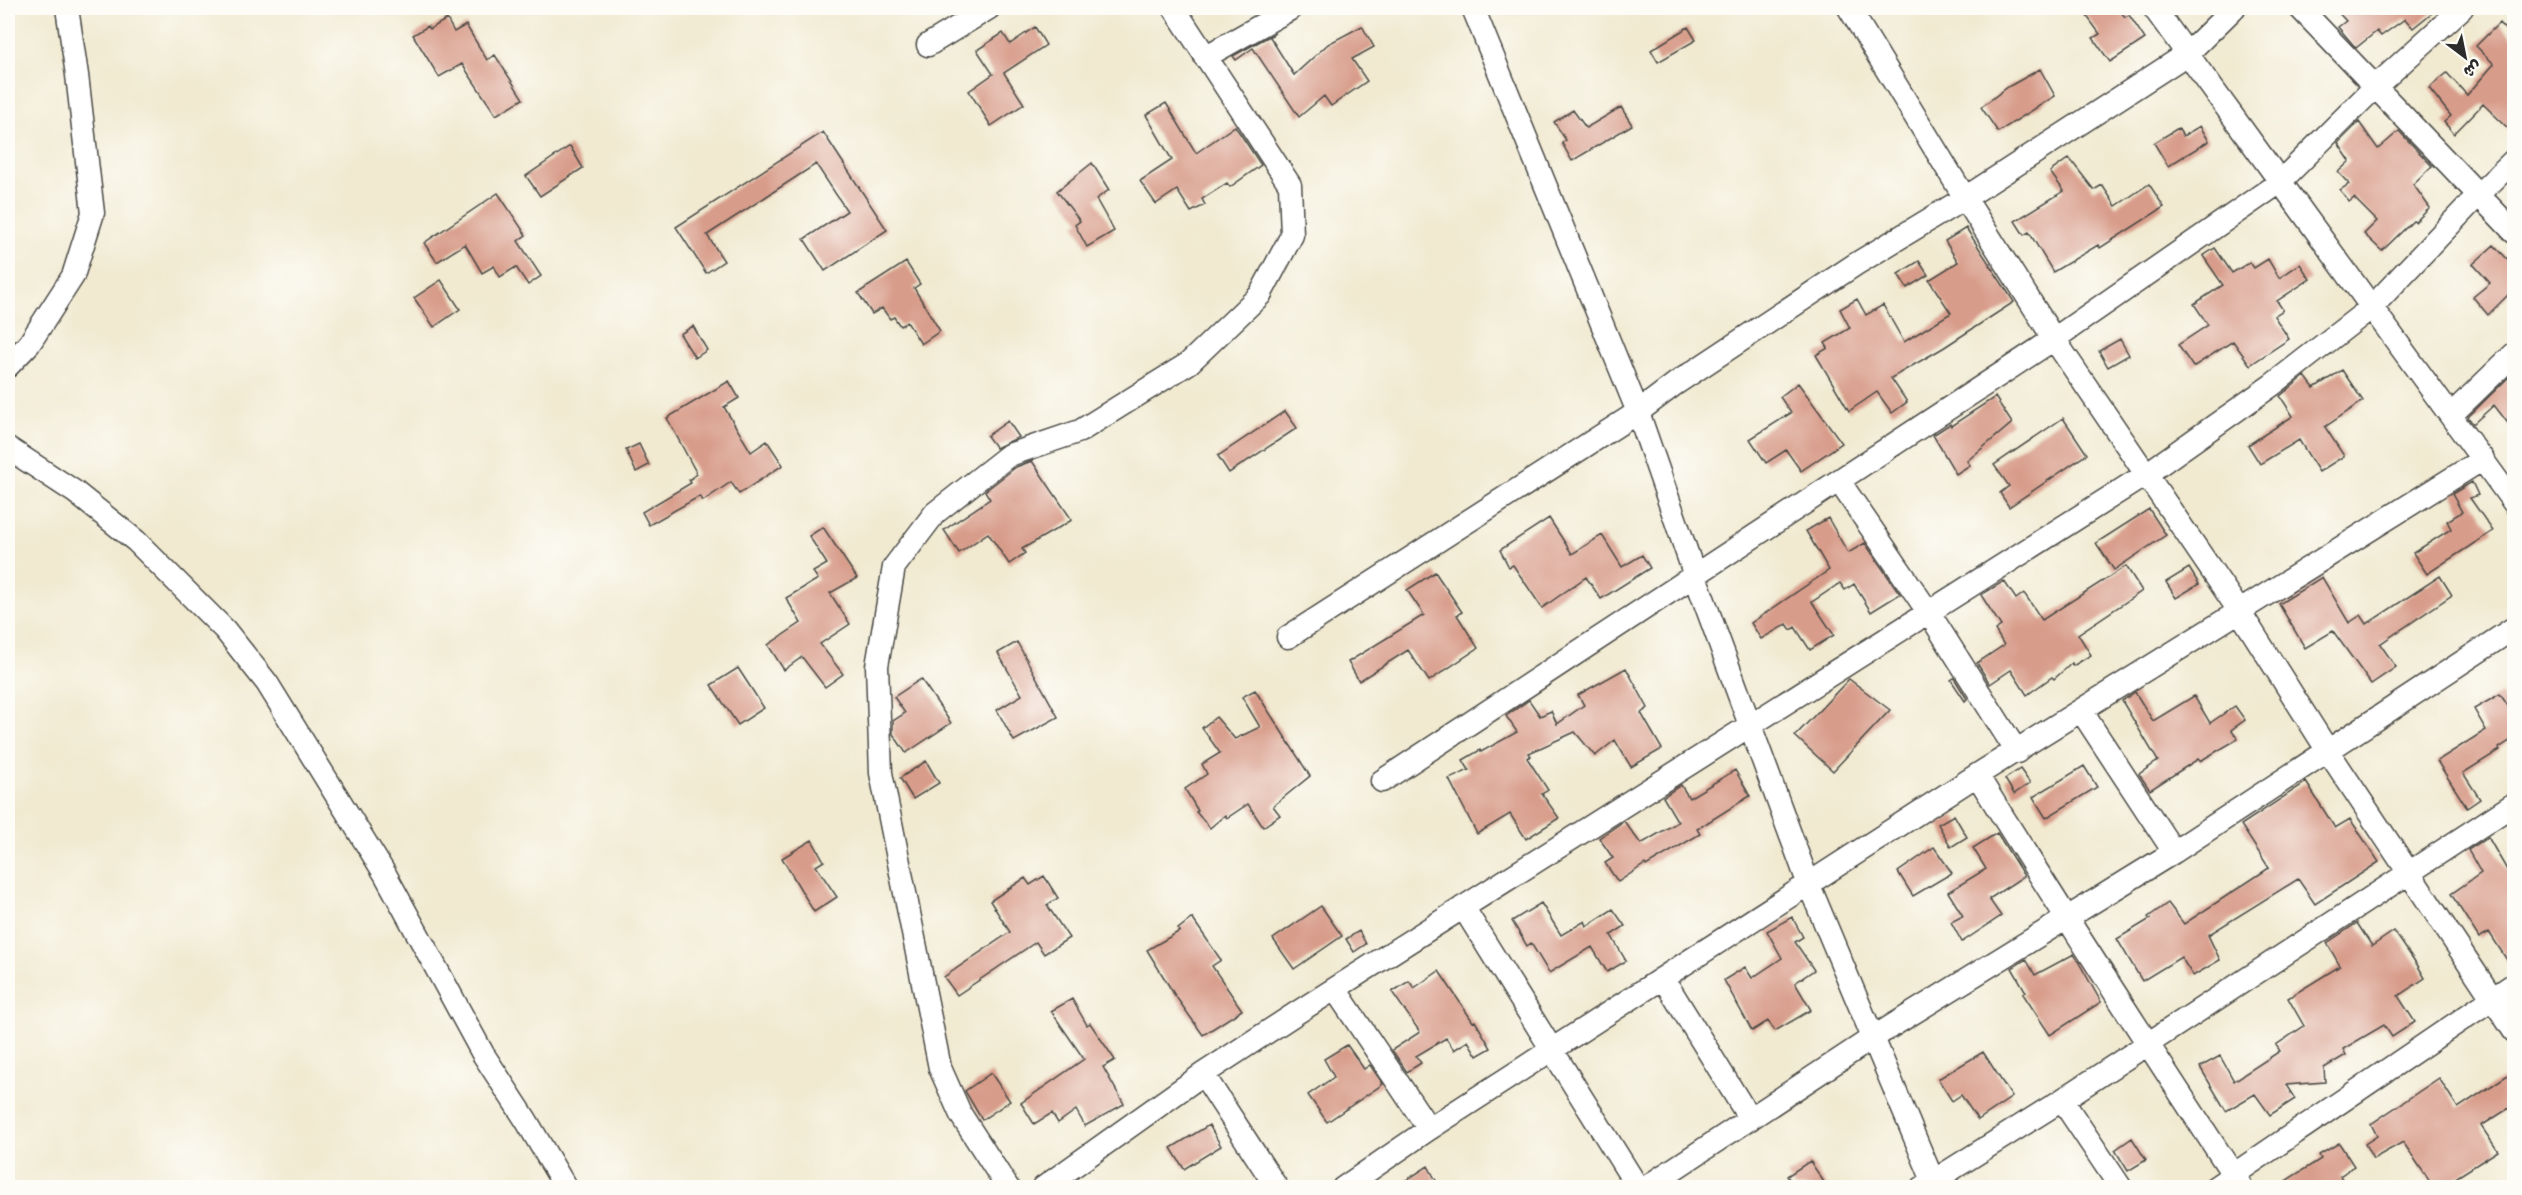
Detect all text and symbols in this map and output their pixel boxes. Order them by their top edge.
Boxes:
north arrow [2435,27,2495,87]
text: ش [2460,56,2487,85]

